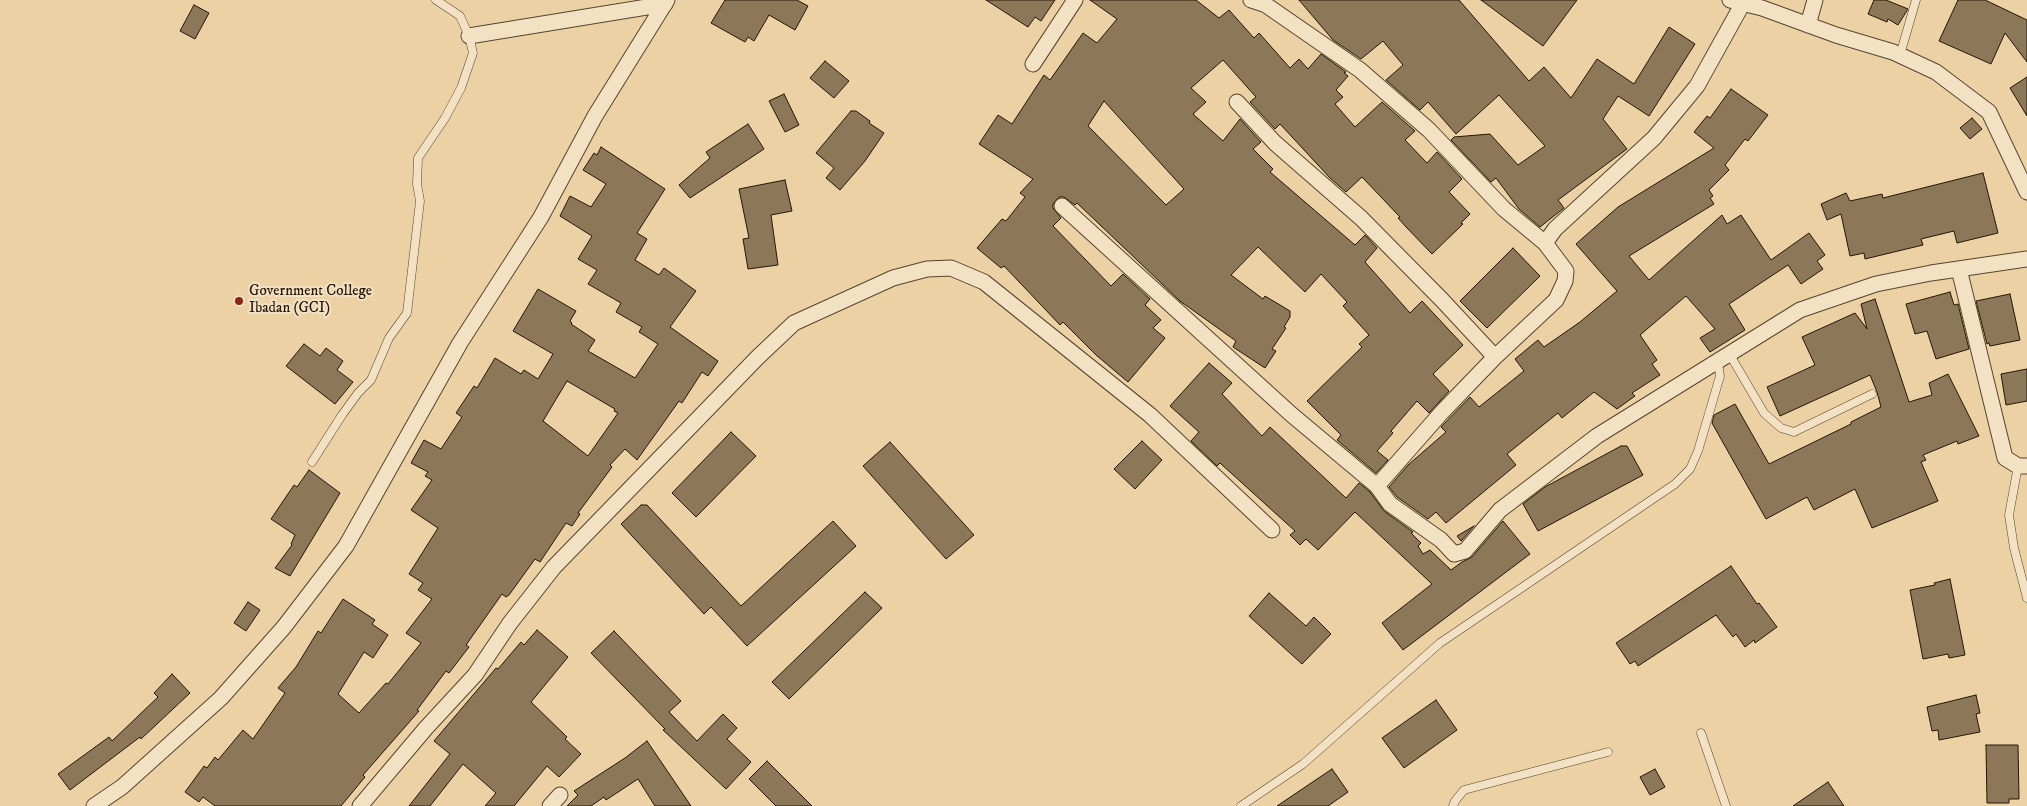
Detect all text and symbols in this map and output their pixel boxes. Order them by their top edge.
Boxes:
place label: Government College Ibadan (GCI) [249,283,372,318]
marker: Government College Ibadan (GCI) [233,295,245,307]

